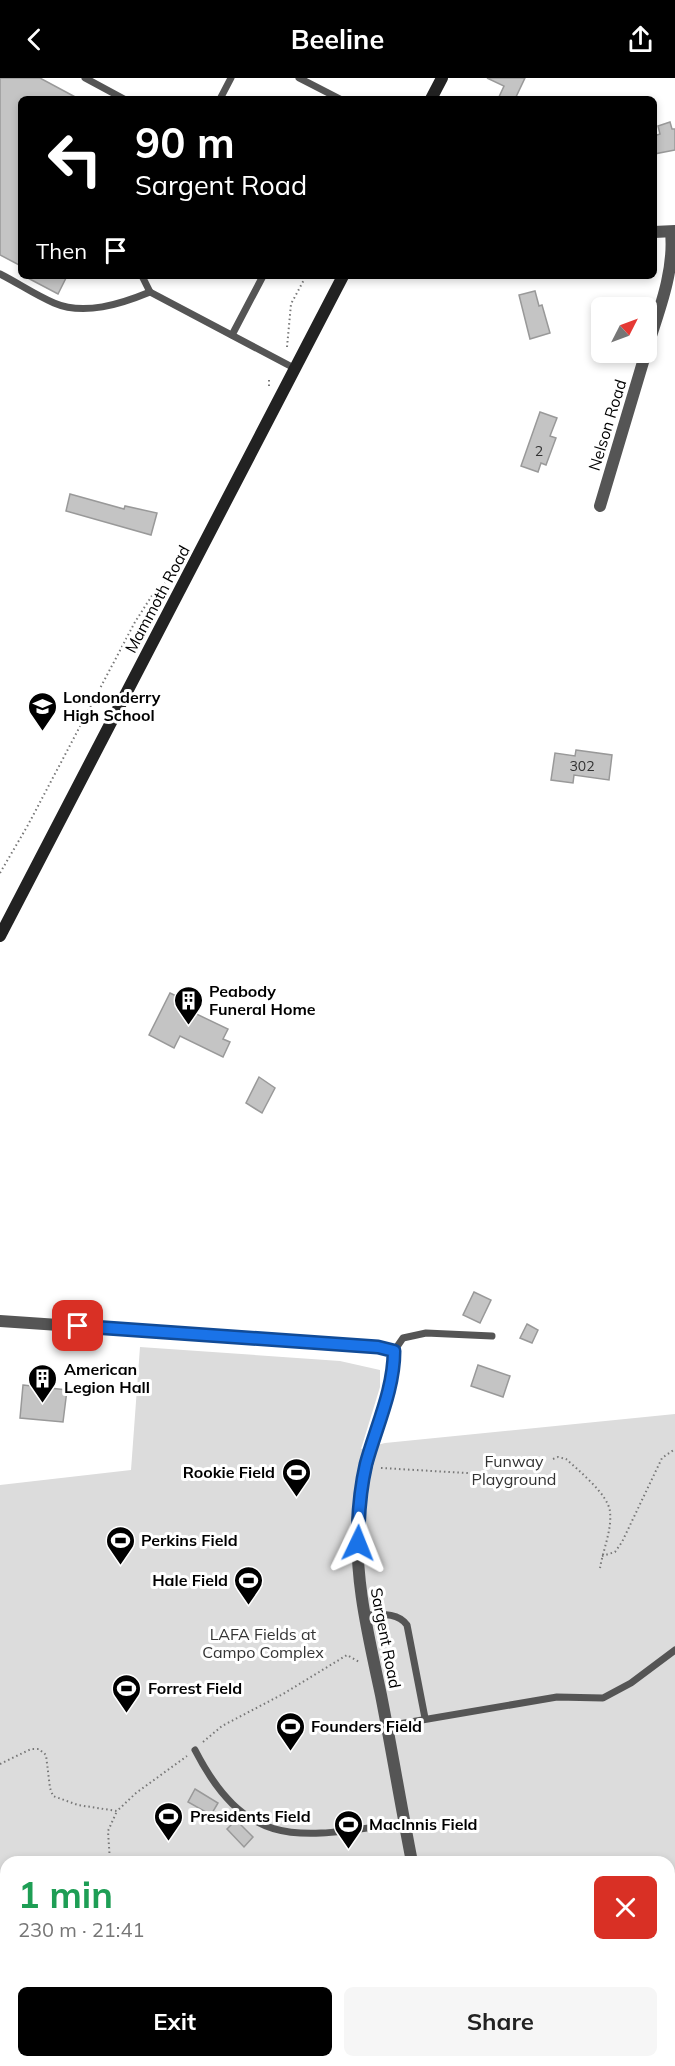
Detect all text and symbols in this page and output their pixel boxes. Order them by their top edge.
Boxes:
text: Beeline [291,22,384,56]
icon: back [18,23,51,56]
icon: share [624,23,657,56]
text: 90 m [135,116,235,169]
icon: left [36,120,114,198]
text: Sargent Road [135,168,307,202]
icon: arrive [99,234,132,267]
text: Then [36,237,87,265]
north arrow [591,297,657,363]
map controls [591,297,657,363]
street label: Nelson Road [584,377,630,473]
house number: 2 [535,442,543,460]
street label: Mammoth Road [120,542,194,656]
place label: Londonderry High School [63,687,161,725]
school or university icon: Londonderry High School [26,690,58,732]
house number: 302 [569,757,595,775]
place label: Peabody Funeral Home [209,981,316,1019]
building icon: Peabody Funeral Home [172,984,204,1026]
pin [52,1300,103,1351]
icon: arrive [61,1309,94,1342]
place label: American Legion Hall [64,1359,150,1397]
building icon: American Legion Hall [27,1362,59,1404]
park label: Funway Playground [472,1451,556,1489]
sports icon: Rookie Field [280,1456,312,1498]
place label: Rookie Field [183,1462,275,1482]
position arrow [326,1511,390,1575]
sports icon: Perkins Field [104,1524,136,1566]
place label: Perkins Field [141,1530,238,1550]
sports icon: Hale Field [233,1564,265,1606]
place label: Hale Field [152,1570,228,1590]
street label: Sargent Road [366,1586,406,1690]
park label: LAFA Fields at Campo Complex [202,1624,324,1662]
sports icon: Forrest Field [111,1672,143,1714]
place label: Forrest Field [148,1678,242,1698]
sports icon: Founders Field [274,1710,306,1752]
place label: Founders Field [311,1716,422,1736]
sports icon: Presidents Field [153,1800,185,1842]
place label: Presidents Field [190,1806,311,1826]
sports icon: MacInnis Field [332,1808,364,1850]
place label: MacInnis Field [369,1814,478,1834]
text: 1 min [18,1872,113,1917]
button: close [594,1876,657,1939]
text: 230 m · 21:41 [18,1917,144,1942]
button: Exit [18,1987,332,2056]
button: Share [344,1987,657,2056]

